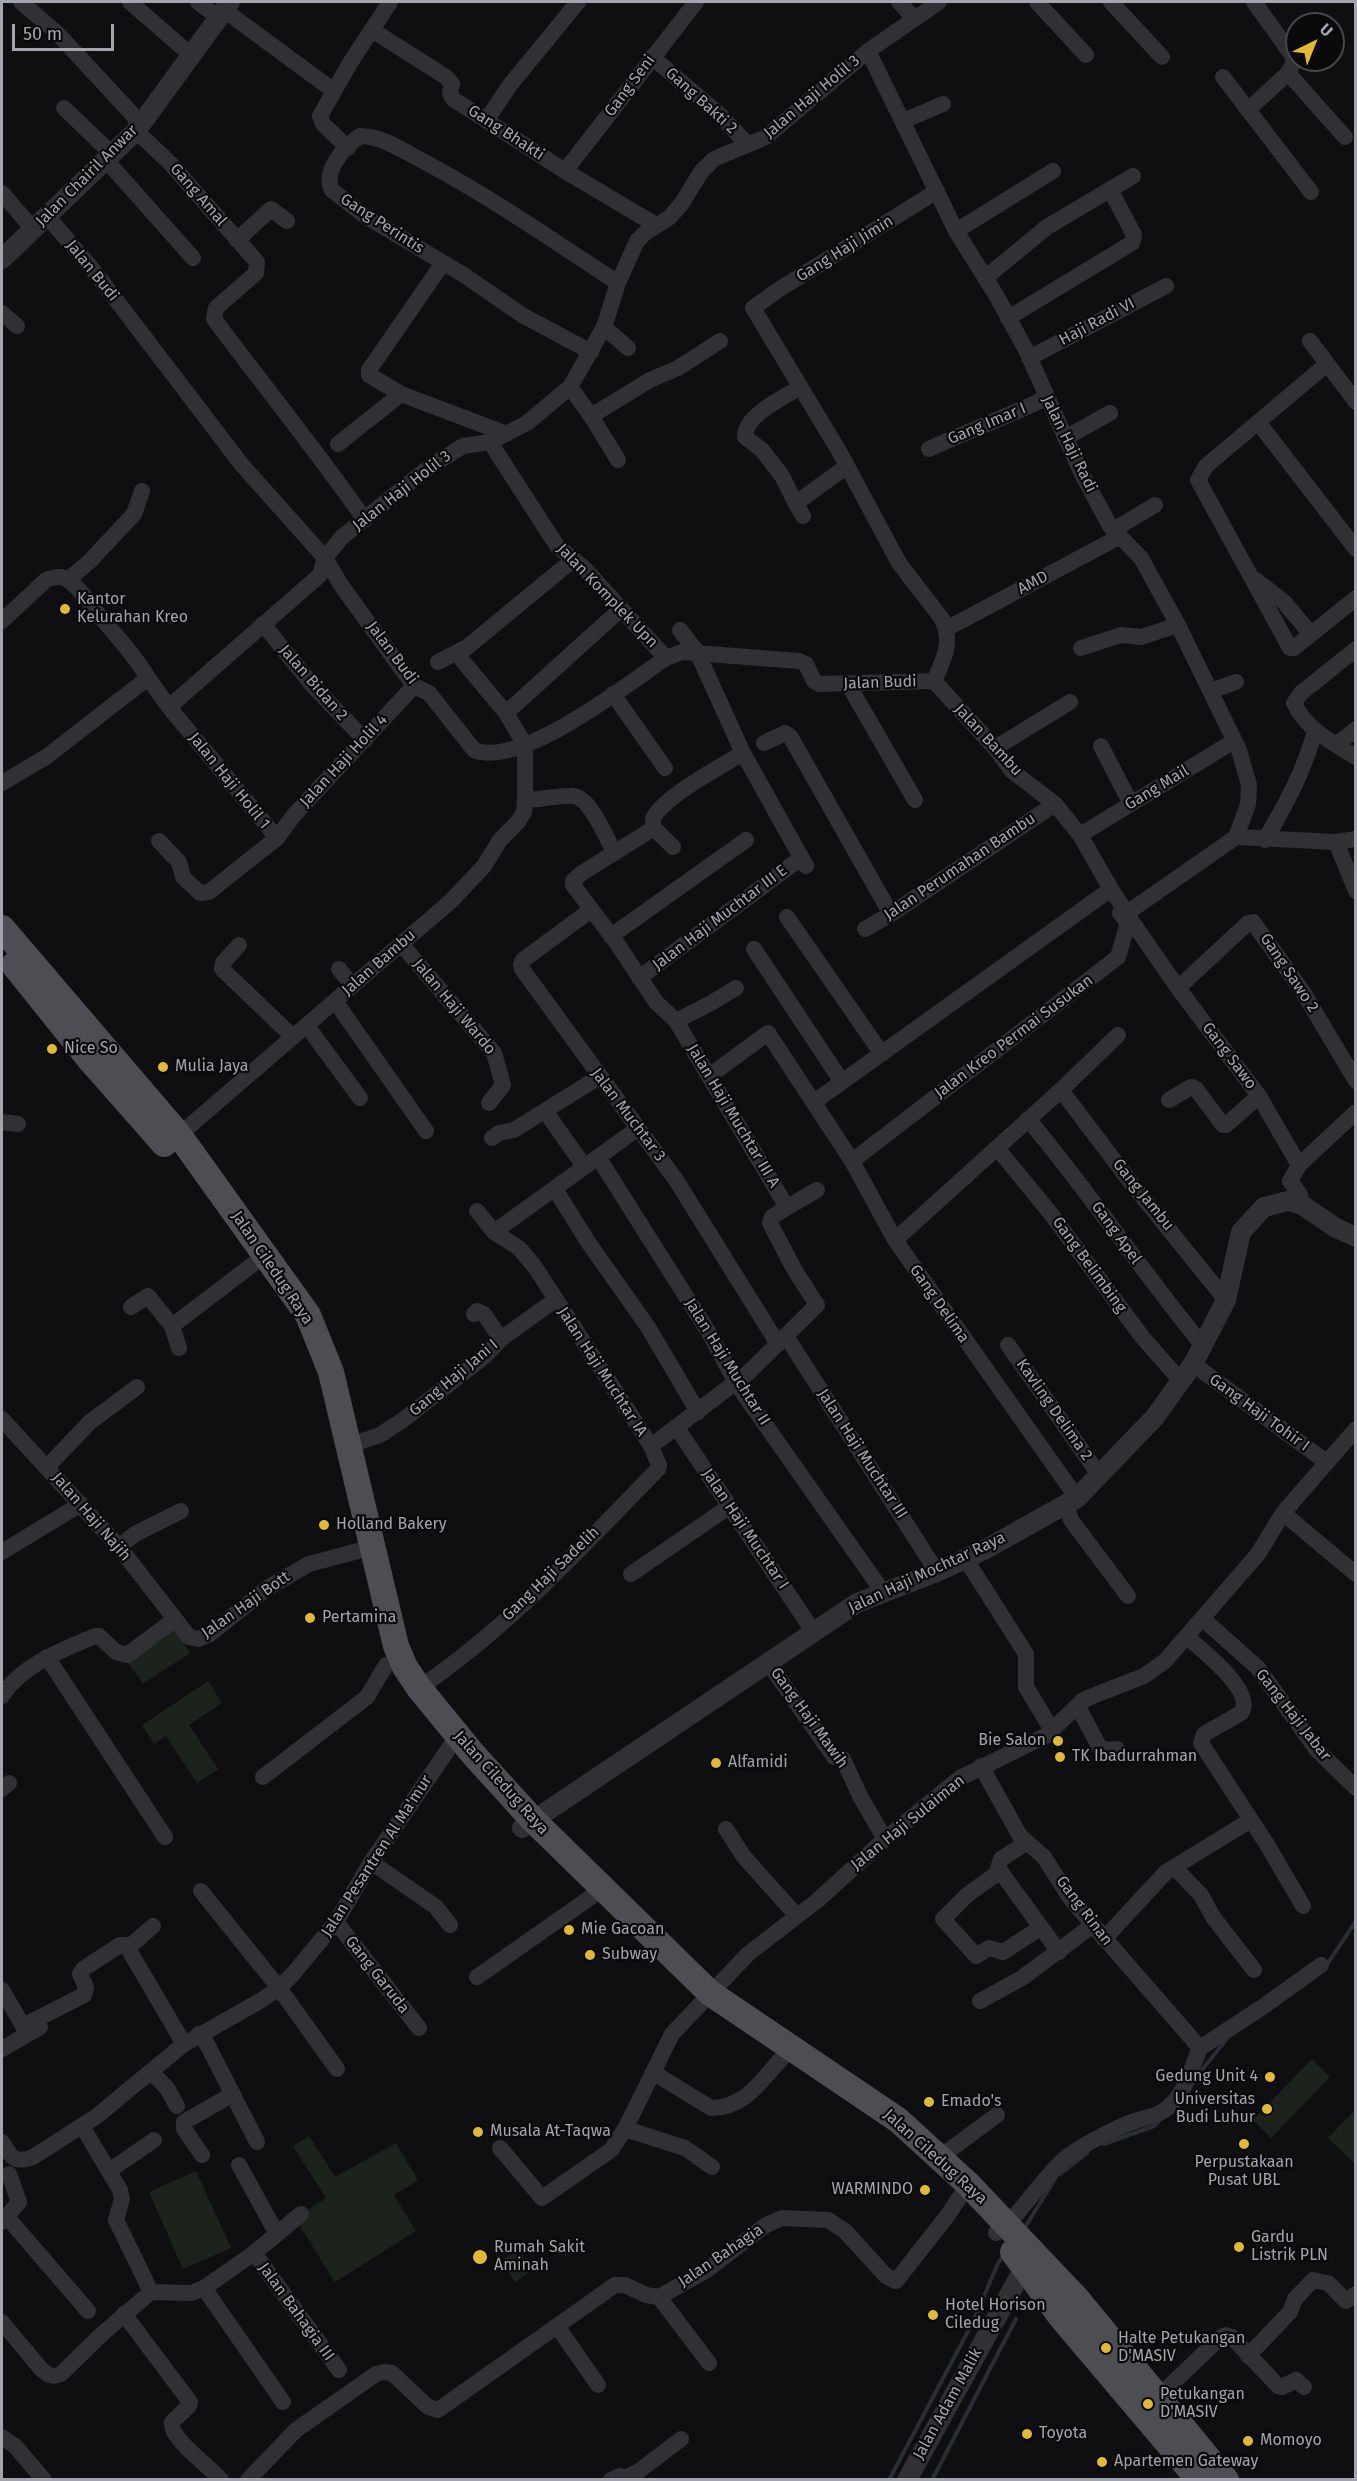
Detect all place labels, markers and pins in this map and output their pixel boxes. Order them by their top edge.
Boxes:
place label: Kantor Kelurahan Kreo [77,590,188,628]
marker: Kantor Kelurahan Kreo [58,602,72,616]
place label: Nice So [64,1039,118,1059]
marker: Nice So [45,1042,59,1056]
place label: Mulia Jaya [175,1057,249,1077]
marker: Mulia Jaya [156,1060,170,1074]
place label: Holland Bakery [336,1515,447,1535]
marker: Holland Bakery [317,1518,331,1532]
place label: Pertamina [322,1608,396,1628]
marker: Pertamina [303,1611,317,1625]
place label: Bie Salon [978,1731,1046,1751]
marker: Bie Salon [1051,1734,1065,1748]
place label: TK Ibadurrahman [1072,1747,1197,1767]
marker: TK Ibadurrahman [1053,1750,1067,1764]
place label: Alfamidi [728,1753,788,1773]
marker: Alfamidi [709,1756,723,1770]
place label: Mie Gacoan [581,1920,664,1940]
marker: Mie Gacoan [562,1923,576,1937]
place label: Subway [602,1945,657,1965]
marker: Subway [583,1948,597,1962]
place label: Gedung Unit 4 [1155,2067,1258,2087]
marker: Gedung Unit 4 [1263,2070,1277,2084]
place label: Universitas Budi Luhur [1174,2090,1255,2128]
place label: Emado's [941,2092,1001,2112]
marker: Emado's [922,2095,936,2109]
marker: Universitas Budi Luhur [1260,2102,1274,2116]
place label: Musala At-Taqwa [490,2122,611,2142]
marker: Musala At-Taqwa [471,2125,485,2139]
marker: Perpustakaan Pusat UBL [1237,2137,1251,2151]
place label: Perpustakaan Pusat UBL [1194,2153,1294,2191]
place label: WARMINDO [831,2180,913,2200]
marker: WARMINDO [918,2183,932,2197]
place label: Gardu Listrik PLN [1251,2228,1328,2266]
place label: Rumah Sakit Aminah [494,2238,585,2276]
marker: Gardu Listrik PLN [1232,2240,1246,2254]
marker: Rumah Sakit Aminah [471,2248,489,2266]
place label: Hotel Horison Ciledug [945,2296,1046,2334]
marker: Hotel Horison Ciledug [926,2308,940,2322]
place label: Halte Petukangan D'MASIV [1118,2329,1245,2367]
marker: Halte Petukangan D'MASIV [1099,2341,1113,2355]
place label: Petukangan D'MASIV [1160,2385,1245,2423]
marker: Petukangan D'MASIV [1141,2397,1155,2411]
place label: Toyota [1039,2424,1087,2444]
marker: Toyota [1020,2427,1034,2441]
place label: Momoyo [1260,2431,1322,2451]
marker: Momoyo [1241,2434,1255,2448]
place label: Apartemen Gateway [1114,2452,1258,2472]
marker: Apartemen Gateway [1095,2455,1109,2469]

